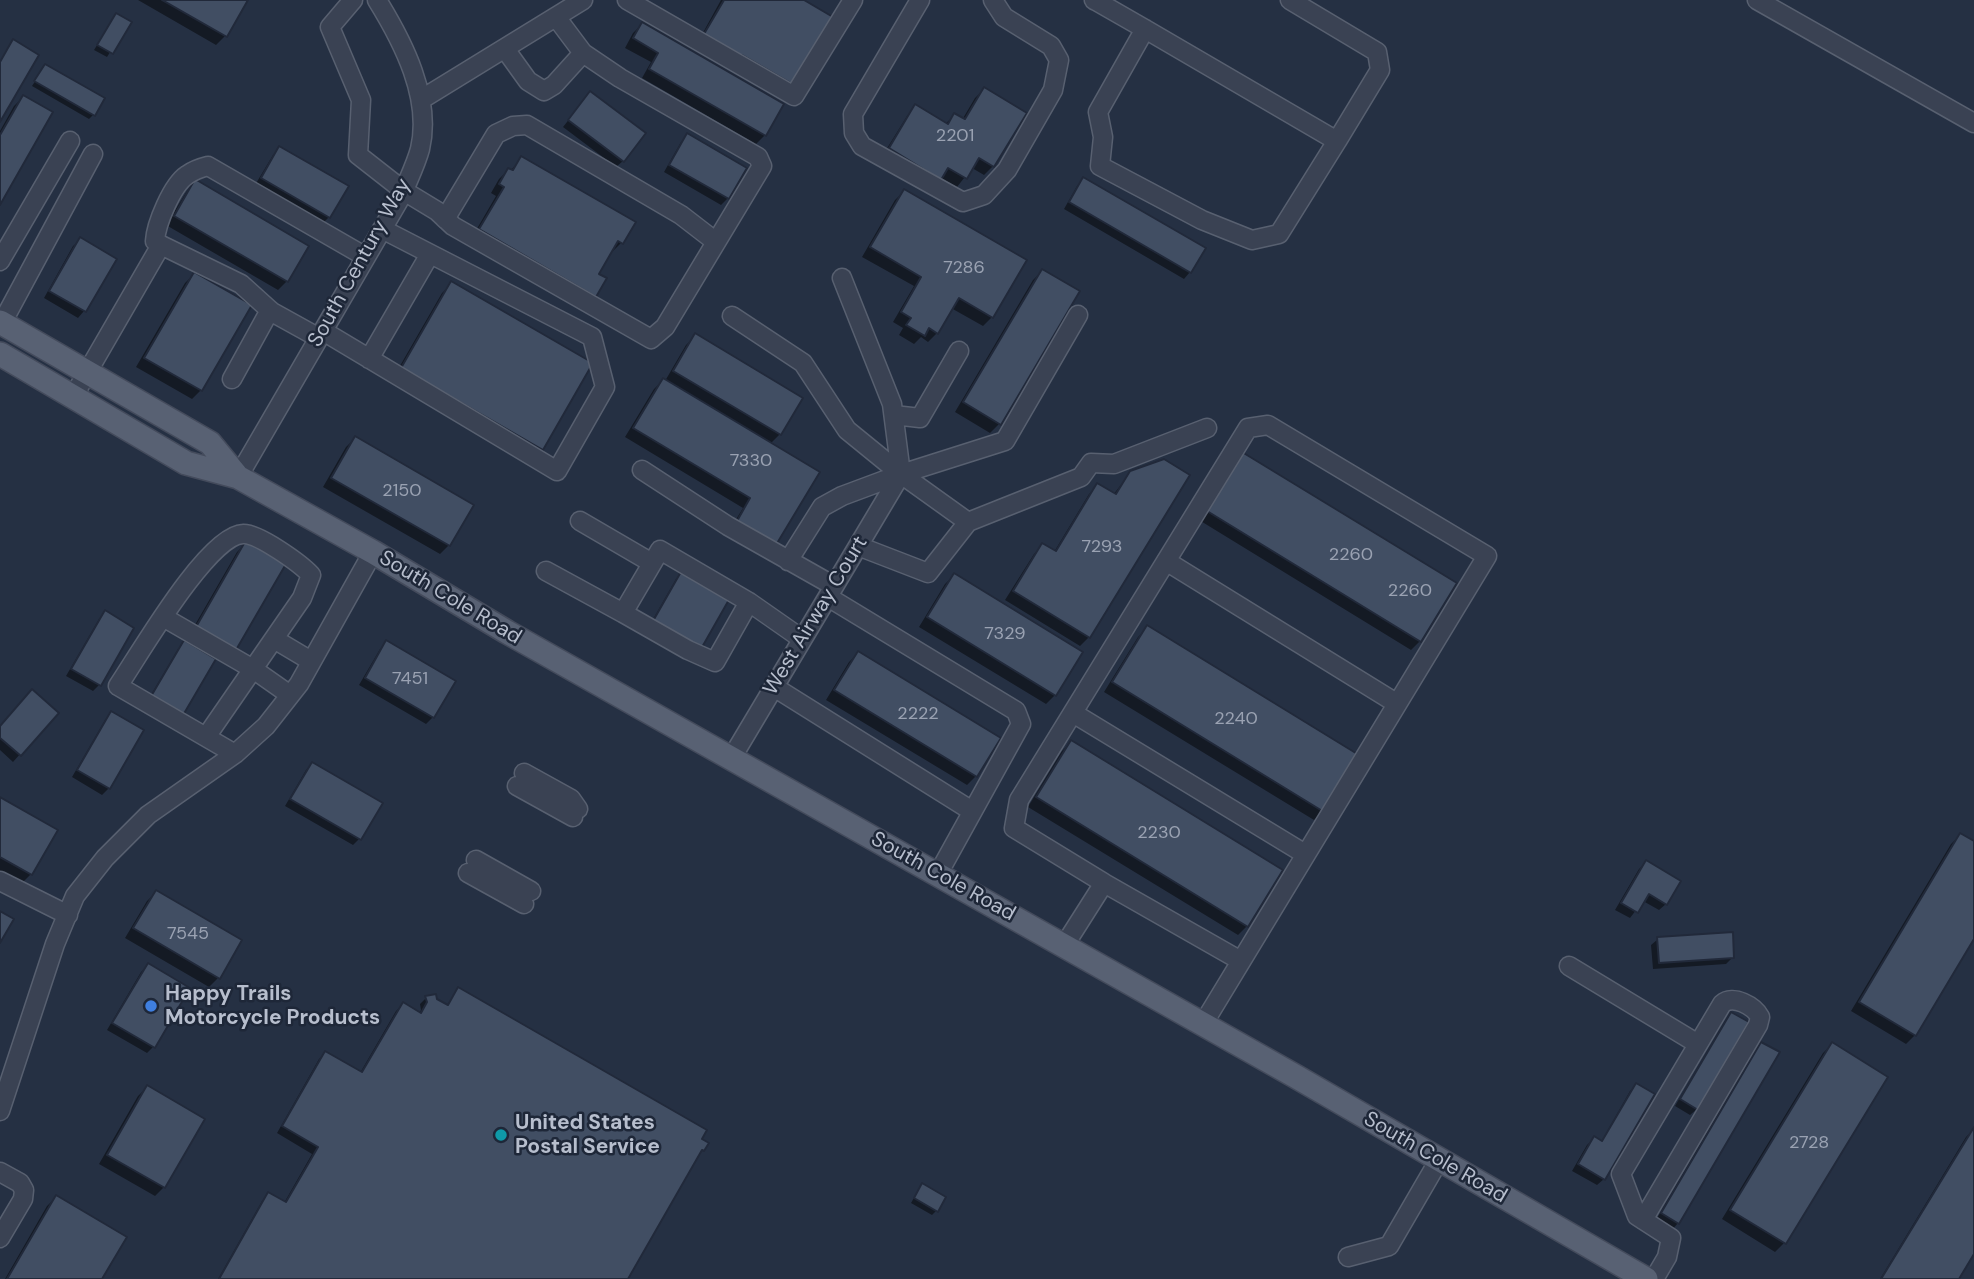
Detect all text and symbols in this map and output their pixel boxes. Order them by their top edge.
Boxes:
house number: 2201 [936,125,974,147]
street label: South Century Way [303,174,417,352]
house number: 7286 [943,257,985,279]
house number: 7330 [730,450,772,472]
house number: 2150 [382,480,422,502]
street label: West Airway Court [758,532,874,700]
house number: 7293 [1082,536,1122,558]
house number: 2260 [1329,544,1373,566]
street label: South Cole Road [374,546,526,650]
house number: 2260 [1388,580,1432,602]
house number: 7329 [984,623,1026,645]
house number: 7451 [392,668,428,690]
house number: 2222 [897,703,939,725]
house number: 2240 [1214,708,1258,730]
house number: 2230 [1137,822,1181,844]
street label: South Cole Road [866,827,1020,927]
house number: 7545 [167,923,209,945]
place label: Happy Trails Motorcycle Products [165,981,380,1031]
marker: Happy Trails Motorcycle Products [143,998,159,1014]
street label: South Cole Road [1359,1107,1511,1209]
place label: United States Postal Service [515,1110,660,1160]
marker: United States Postal Service [493,1127,509,1143]
house number: 2728 [1789,1132,1829,1154]

